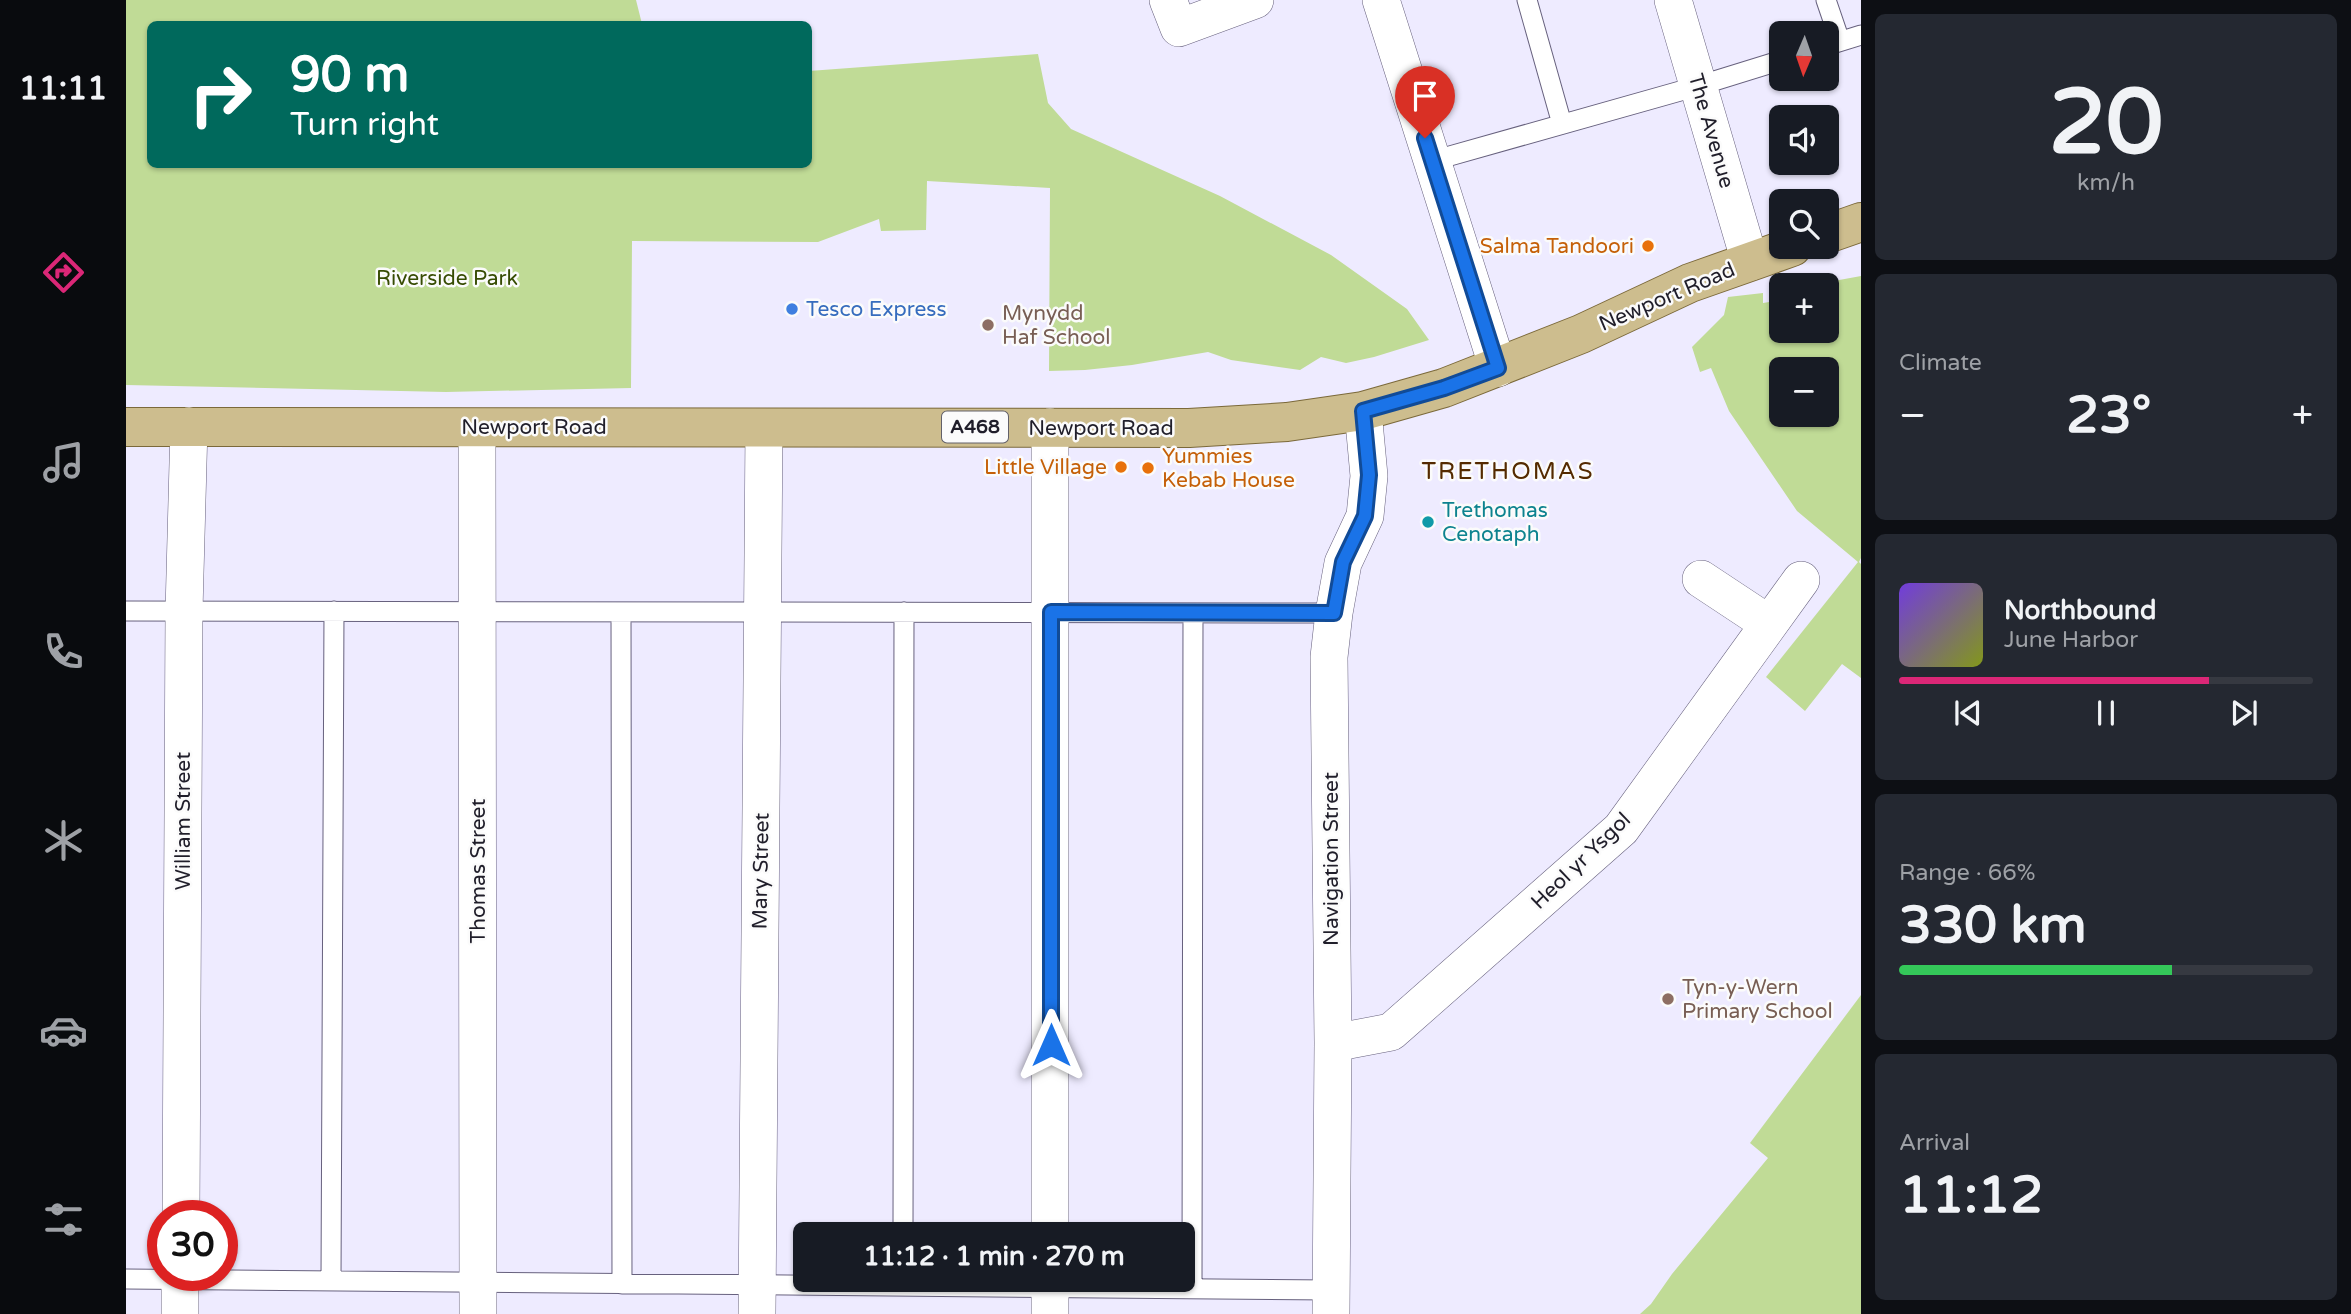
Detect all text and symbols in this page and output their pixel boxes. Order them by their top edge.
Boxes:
north arrow [1769,21,1839,91]
map controls [1769,21,1839,427]
text: 90 m [290,46,409,105]
icon: right [175,49,266,140]
pin [1395,66,1455,138]
text: 20 [2049,68,2163,178]
text: 11:11 [19,70,107,108]
street label: The Avenue [1683,71,1739,191]
icon: arrive [1406,77,1444,115]
button: sound [1769,105,1839,175]
text: Turn right [290,106,439,144]
text: km/h [2077,169,2135,197]
button: search [1769,189,1839,259]
place label: Salma Tandoori [1480,234,1634,259]
marker: Salma Tandoori [1640,238,1656,254]
icon: directions [39,248,88,297]
street label: Newport Road [1595,257,1739,337]
park label: Riverside Park [376,266,518,291]
button: + [1769,273,1839,343]
place label: Tesco Express [806,297,947,322]
marker: Tesco Express [784,301,800,317]
place label: Mynydd Haf School [1002,301,1111,350]
marker: Mynydd Haf School [980,317,996,333]
text: Climate [1899,349,1982,377]
button: − [1769,357,1839,427]
text: 23° [2066,384,2151,447]
text: − [1899,393,1926,439]
text: + [2292,393,2313,439]
road number: A468 [942,412,1008,442]
street label: Newport Road [461,415,607,440]
street label: Newport Road [1028,416,1174,441]
icon: music [39,438,88,487]
place label: Yummies Kebab House [1162,444,1295,493]
place label: Little Village [984,455,1107,480]
district label: TRETHOMAS [1421,457,1595,486]
marker: Little Village [1113,459,1129,475]
marker: Yummies Kebab House [1140,460,1156,476]
place label: Trethomas Cenotaph [1442,498,1548,547]
marker: Trethomas Cenotaph [1420,514,1436,530]
text: Northbound [2004,595,2156,626]
text: June Harbor [2004,626,2138,654]
icon: phone [39,627,88,676]
icon: previous [1949,694,1987,732]
icon: pause [2087,694,2125,732]
icon: next [2225,694,2263,732]
street label: William Street [171,752,196,890]
street label: Navigation Street [1319,772,1344,946]
street label: Thomas Street [466,799,491,943]
street label: Heol yr Ysgol [1526,807,1636,915]
street label: Mary Street [747,812,775,930]
icon: climate [39,816,88,865]
text: Range · 66% [1899,859,2035,887]
text: 330 km [1899,894,2087,957]
place label: Tyn-y-Wern Primary School [1682,975,1833,1024]
marker: Tyn-y-Wern Primary School [1660,991,1676,1007]
icon: car [39,1006,88,1055]
position arrow [1014,1008,1088,1082]
text: Arrival [1899,1129,1970,1157]
text: 11:12 [1899,1164,2043,1227]
icon: filters [39,1195,88,1244]
speed limit sign: 30 [147,1200,238,1291]
text: 11:12 · 1 min · 270 m [863,1241,1125,1272]

